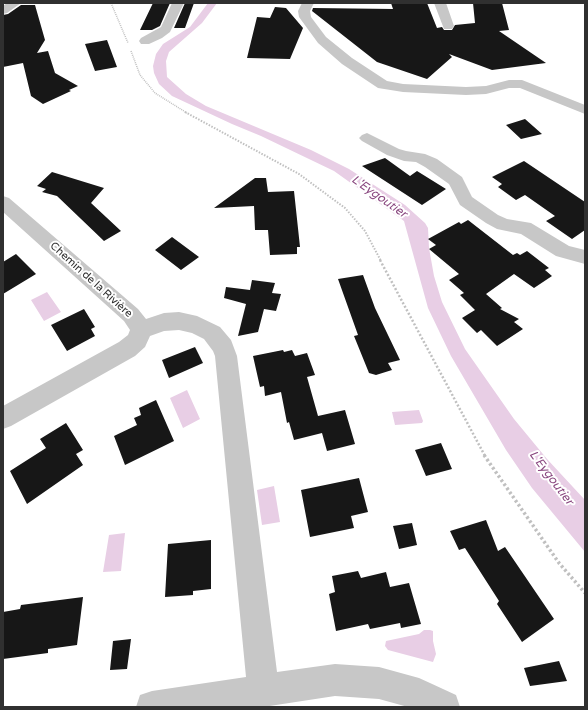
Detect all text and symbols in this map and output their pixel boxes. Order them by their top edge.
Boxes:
water label: L'Eygoutier [348,173,410,221]
street label: Chemin de la Rivière [47,239,135,321]
water label: L'Eygoutier [526,448,576,508]

